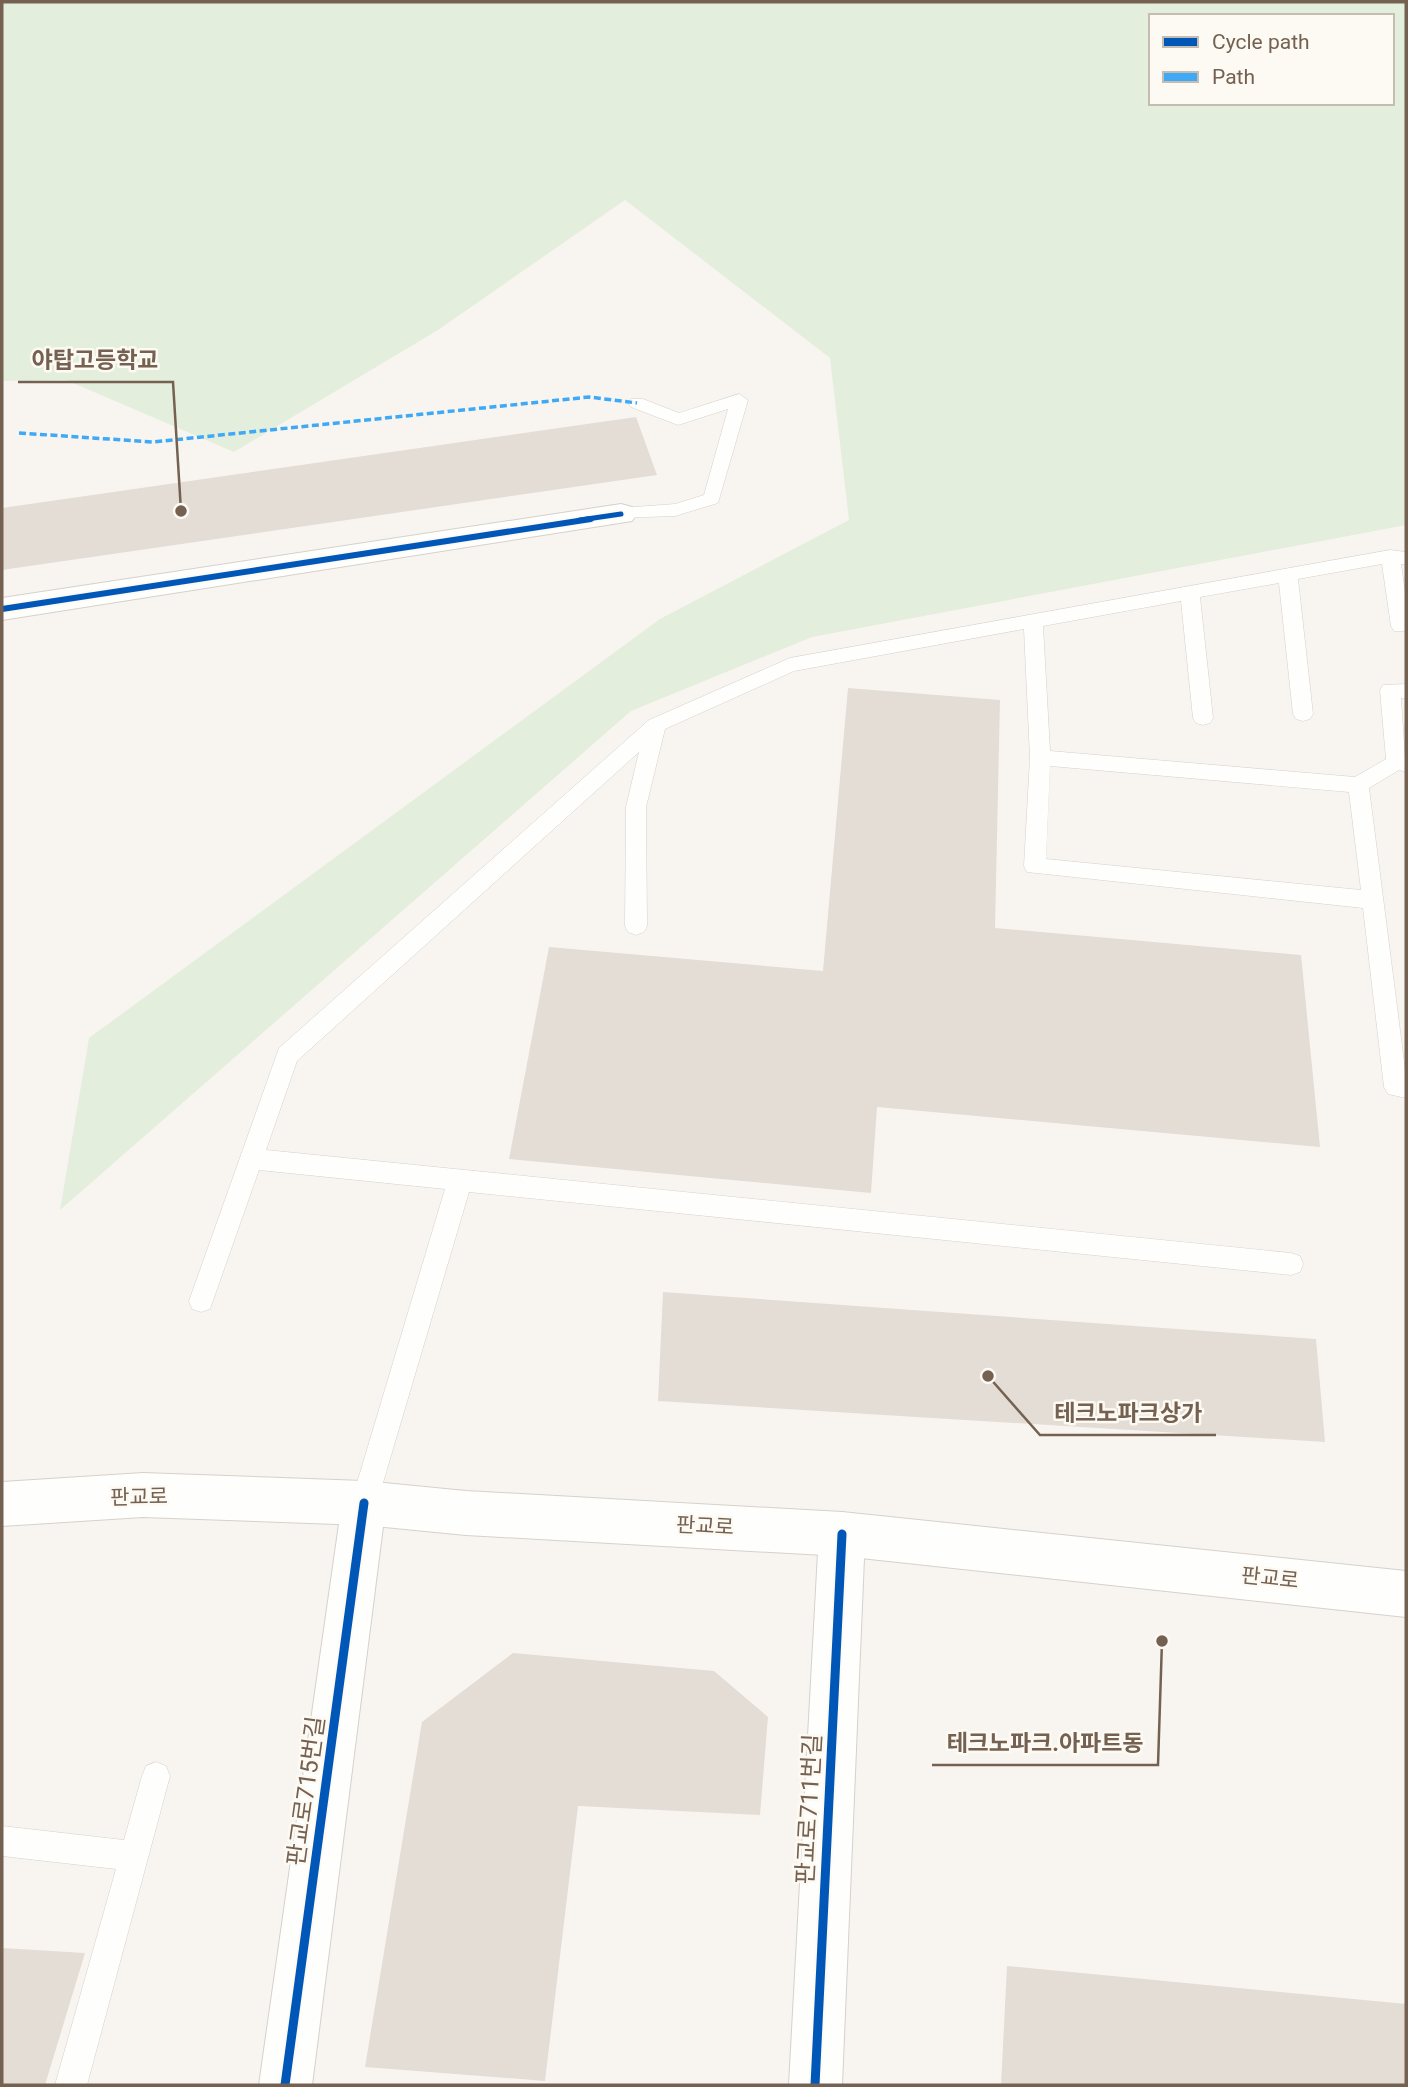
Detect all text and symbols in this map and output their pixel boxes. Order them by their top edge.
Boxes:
legend [1149,14,1394,105]
text: Cycle path [1212,30,1310,54]
text: Path [1212,65,1255,89]
callout: 야탑고등학교 [18,338,173,382]
text: 야탑고등학교 [32,347,158,374]
callout: 테크노파크상가 [1040,1391,1216,1435]
text: 테크노파크상가 [1054,1400,1202,1427]
street label: 판교로 [110,1484,168,1510]
street label: 판교로 [675,1512,735,1540]
street label: 판교로 [1240,1563,1300,1593]
street label: 판교로715번길 [282,1714,330,1868]
callout: 테크노파크.아파트동 [932,1721,1158,1765]
text: 테크노파크.아파트동 [946,1730,1144,1757]
street label: 판교로711번길 [791,1733,827,1885]

